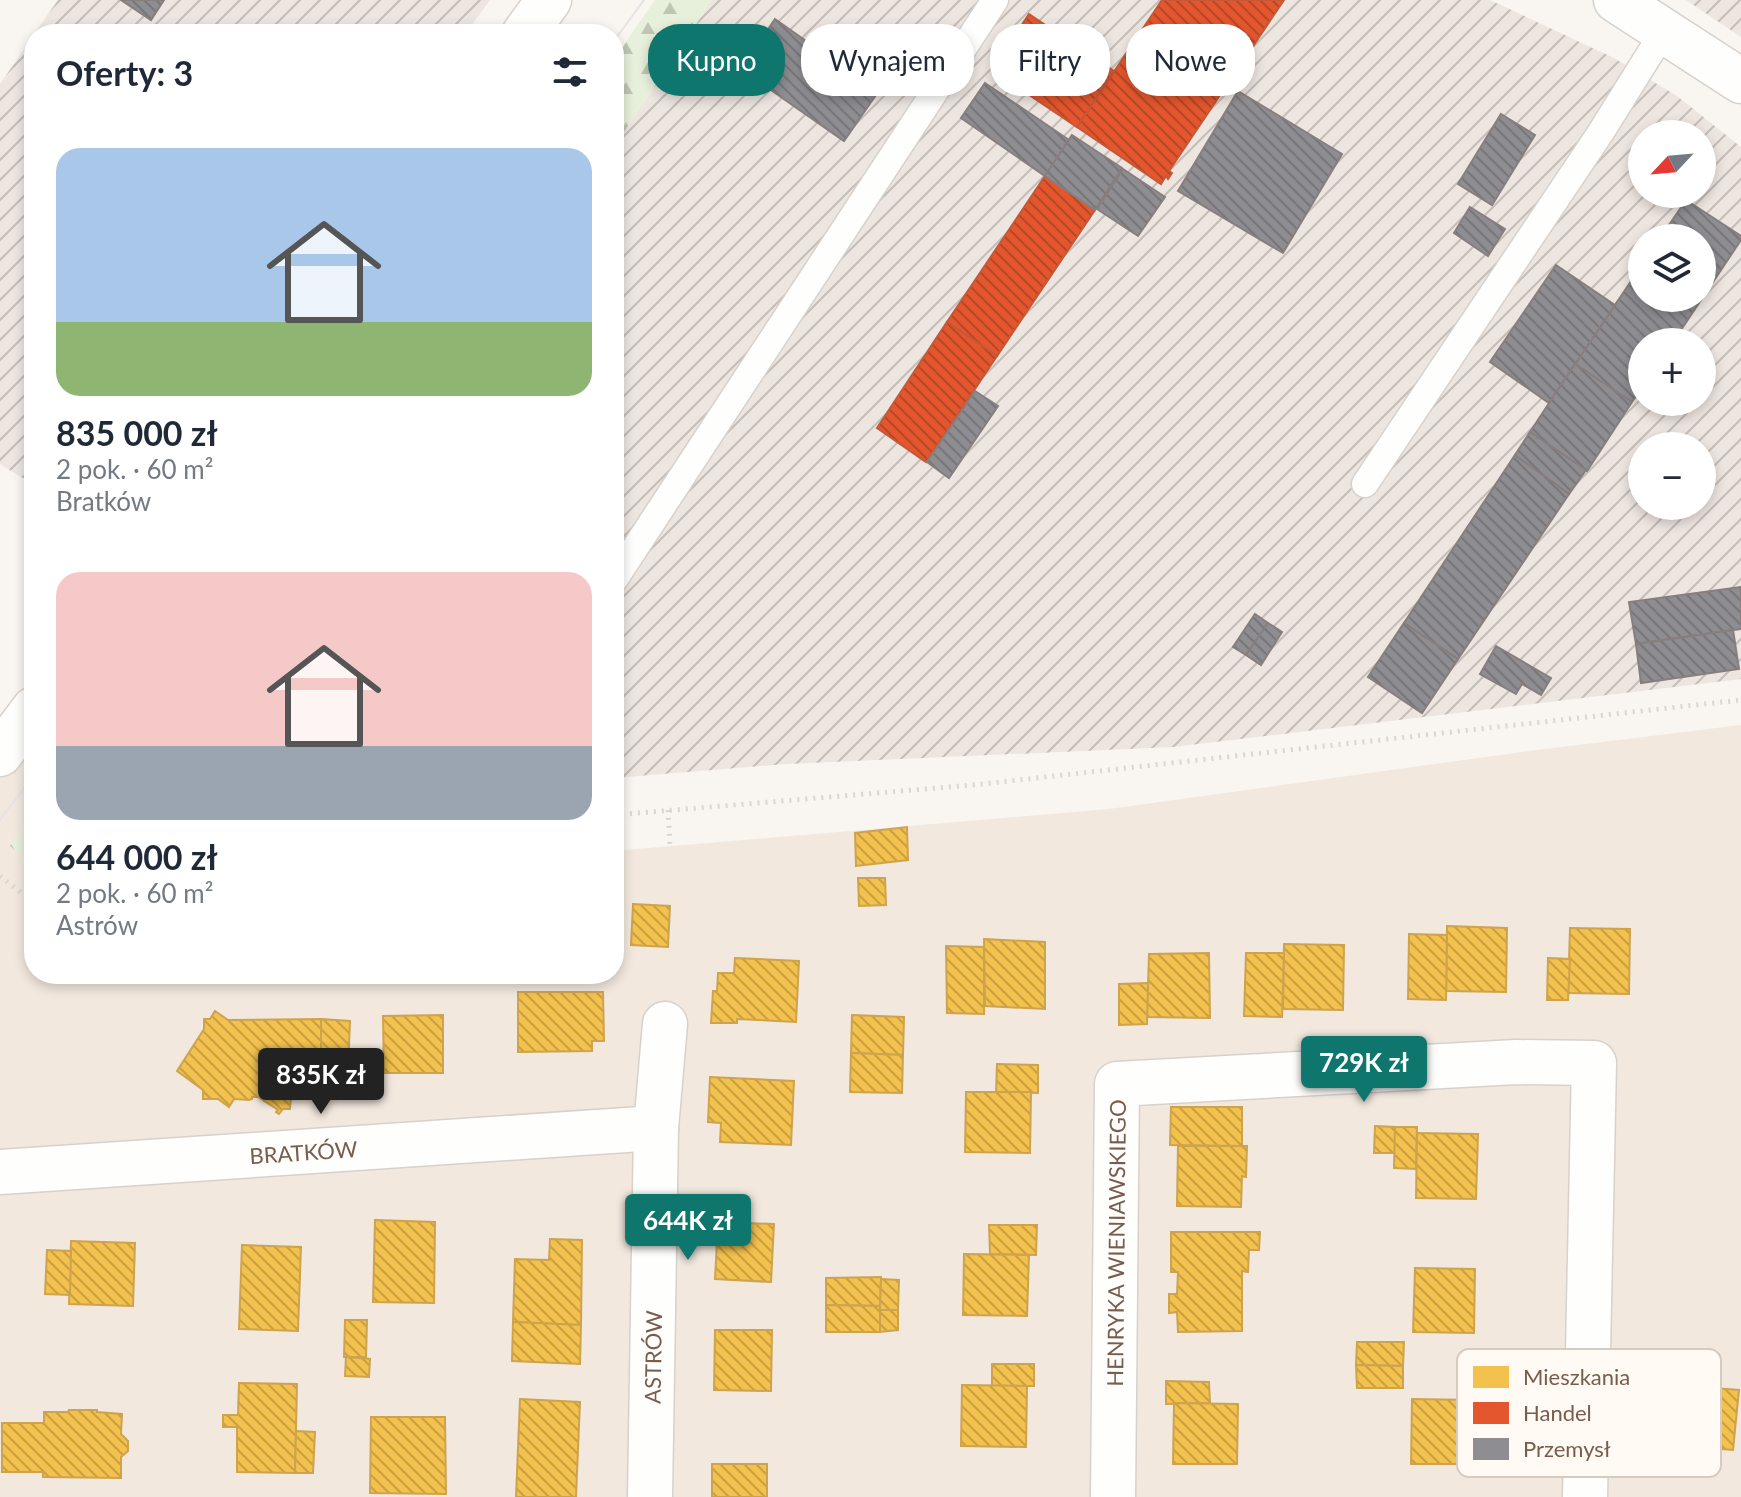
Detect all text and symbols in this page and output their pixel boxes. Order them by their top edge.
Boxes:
chip: Kupno [648,24,785,96]
chip: Wynajem [801,24,974,96]
chip: Filtry [990,24,1110,96]
chip: Nowe [1126,24,1255,96]
icon: filters [548,50,592,94]
text: Oferty: 3 [56,52,193,93]
north arrow [1628,120,1716,208]
map controls [1628,120,1716,520]
icon: home [252,200,396,344]
button: layers [1628,224,1716,312]
button: + [1628,328,1716,416]
text: 835 000 zł [56,412,218,453]
button: − [1628,432,1716,520]
text: 2 pok. · 60 m² [56,453,213,485]
text: Bratków [56,485,151,517]
icon: home [252,624,396,768]
text: 644 000 zł [56,836,218,877]
text: 2 pok. · 60 m² [56,877,213,909]
text: Astrów [56,909,138,941]
pin: 729K zł [1290,1036,1438,1104]
text: 729K zł [1319,1046,1409,1078]
pin: 835K zł [247,1048,395,1116]
text: 835K zł [276,1058,366,1090]
street label: HENRYKA WIENIAWSKIEGO [1101,1099,1130,1387]
street label: BRATKÓW [248,1135,358,1169]
pin: 644K zł [614,1194,762,1262]
text: 644K zł [643,1204,733,1236]
street label: ASTRÓW [638,1310,667,1404]
legend [1457,1349,1721,1477]
text: Mieszkania [1523,1363,1630,1390]
text: Handel [1523,1399,1592,1426]
text: Przemysł [1523,1435,1611,1462]

